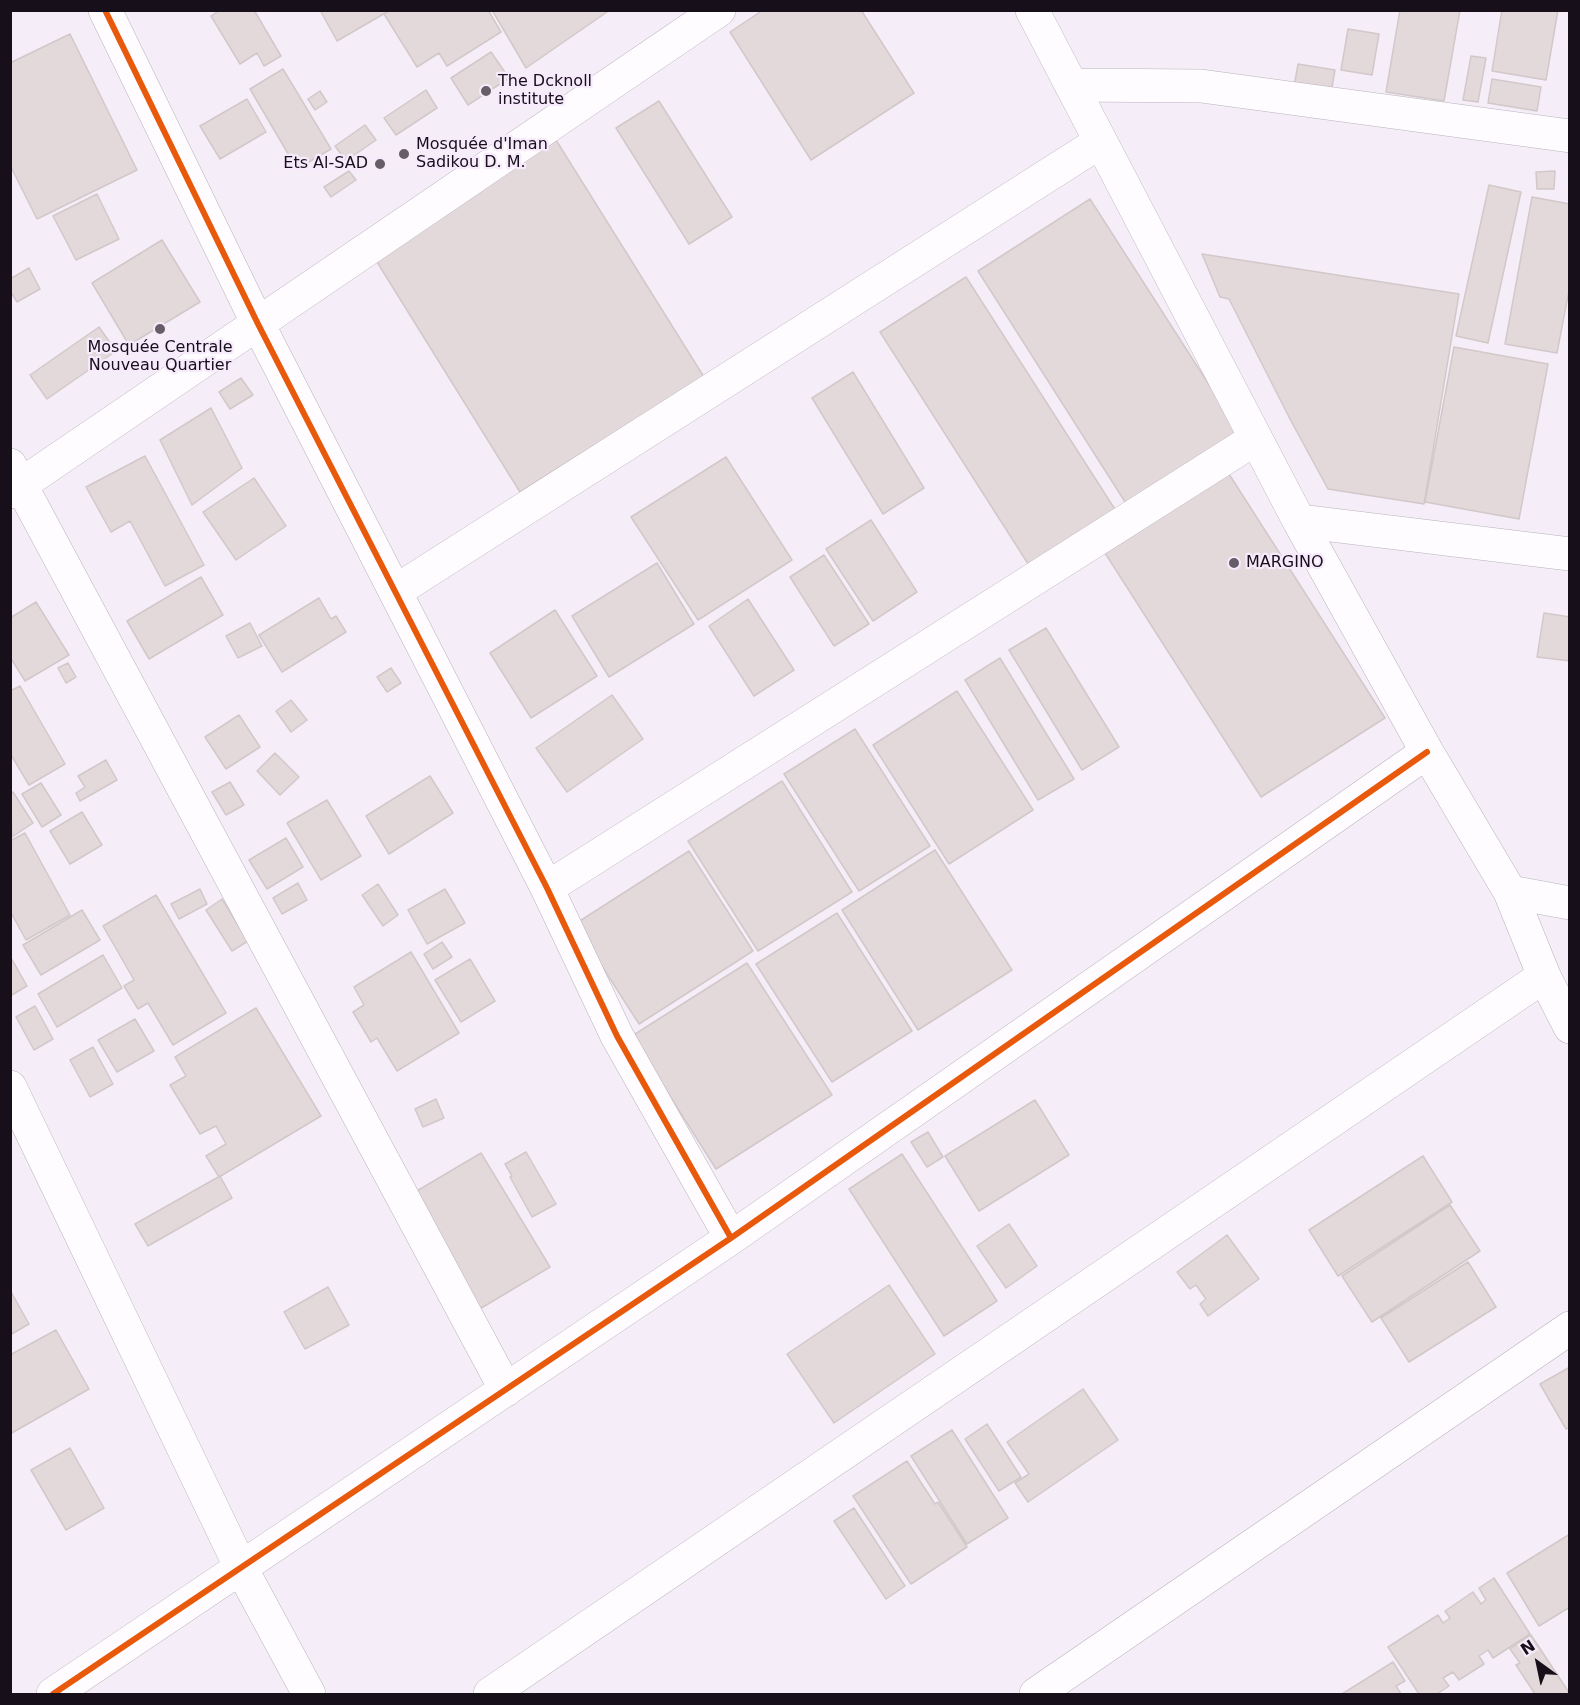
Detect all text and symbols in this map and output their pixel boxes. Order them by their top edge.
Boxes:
place label: The Dcknoll institute [498,72,592,110]
marker: The Dcknoll institute [479,84,493,98]
place label: Mosquée d'Iman Sadikou D. M. [416,135,548,173]
marker: Mosquée d'Iman Sadikou D. M. [397,147,411,161]
place label: Ets Al-SAD [283,154,368,174]
marker: Ets Al-SAD [373,157,387,171]
marker: Mosquée Centrale Nouveau Quartier [153,322,167,336]
place label: Mosquée Centrale Nouveau Quartier [87,338,233,376]
place label: MARGINO [1246,553,1324,573]
marker: MARGINO [1227,556,1241,570]
north arrow [1508,1633,1568,1693]
text: N [1517,1636,1539,1659]

